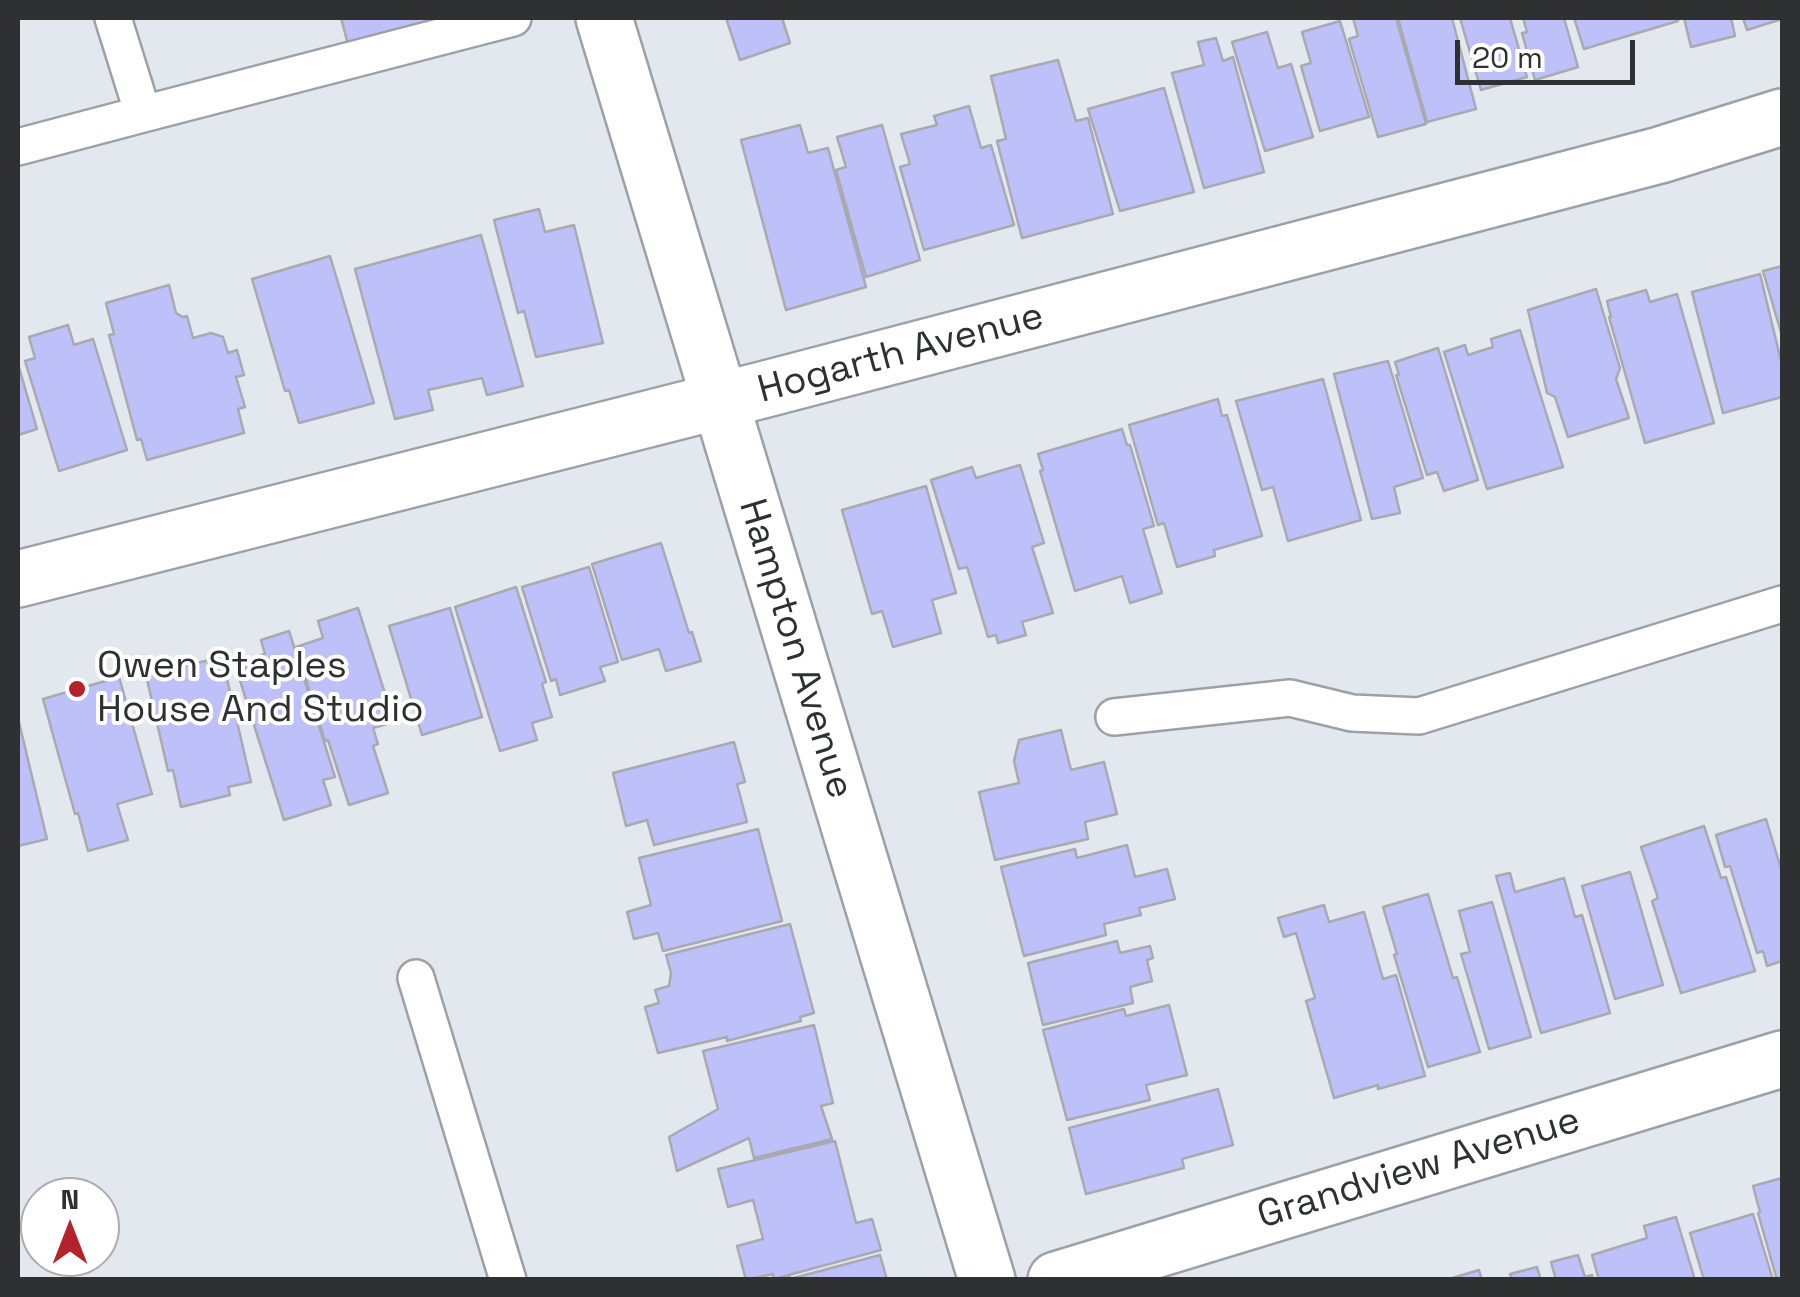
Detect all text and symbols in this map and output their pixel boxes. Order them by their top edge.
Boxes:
scale bar [1460,20,1640,82]
text: 20 m [1472,38,1543,77]
street label: Hogarth Avenue [753,294,1049,414]
street label: Hampton Avenue [728,494,862,804]
place label: Owen Staples House And Studio [97,644,424,734]
marker: Owen Staples House And Studio [66,678,88,700]
street label: Grandview Avenue [1252,1098,1586,1240]
north arrow [20,1177,120,1277]
text: N [61,1181,79,1217]

